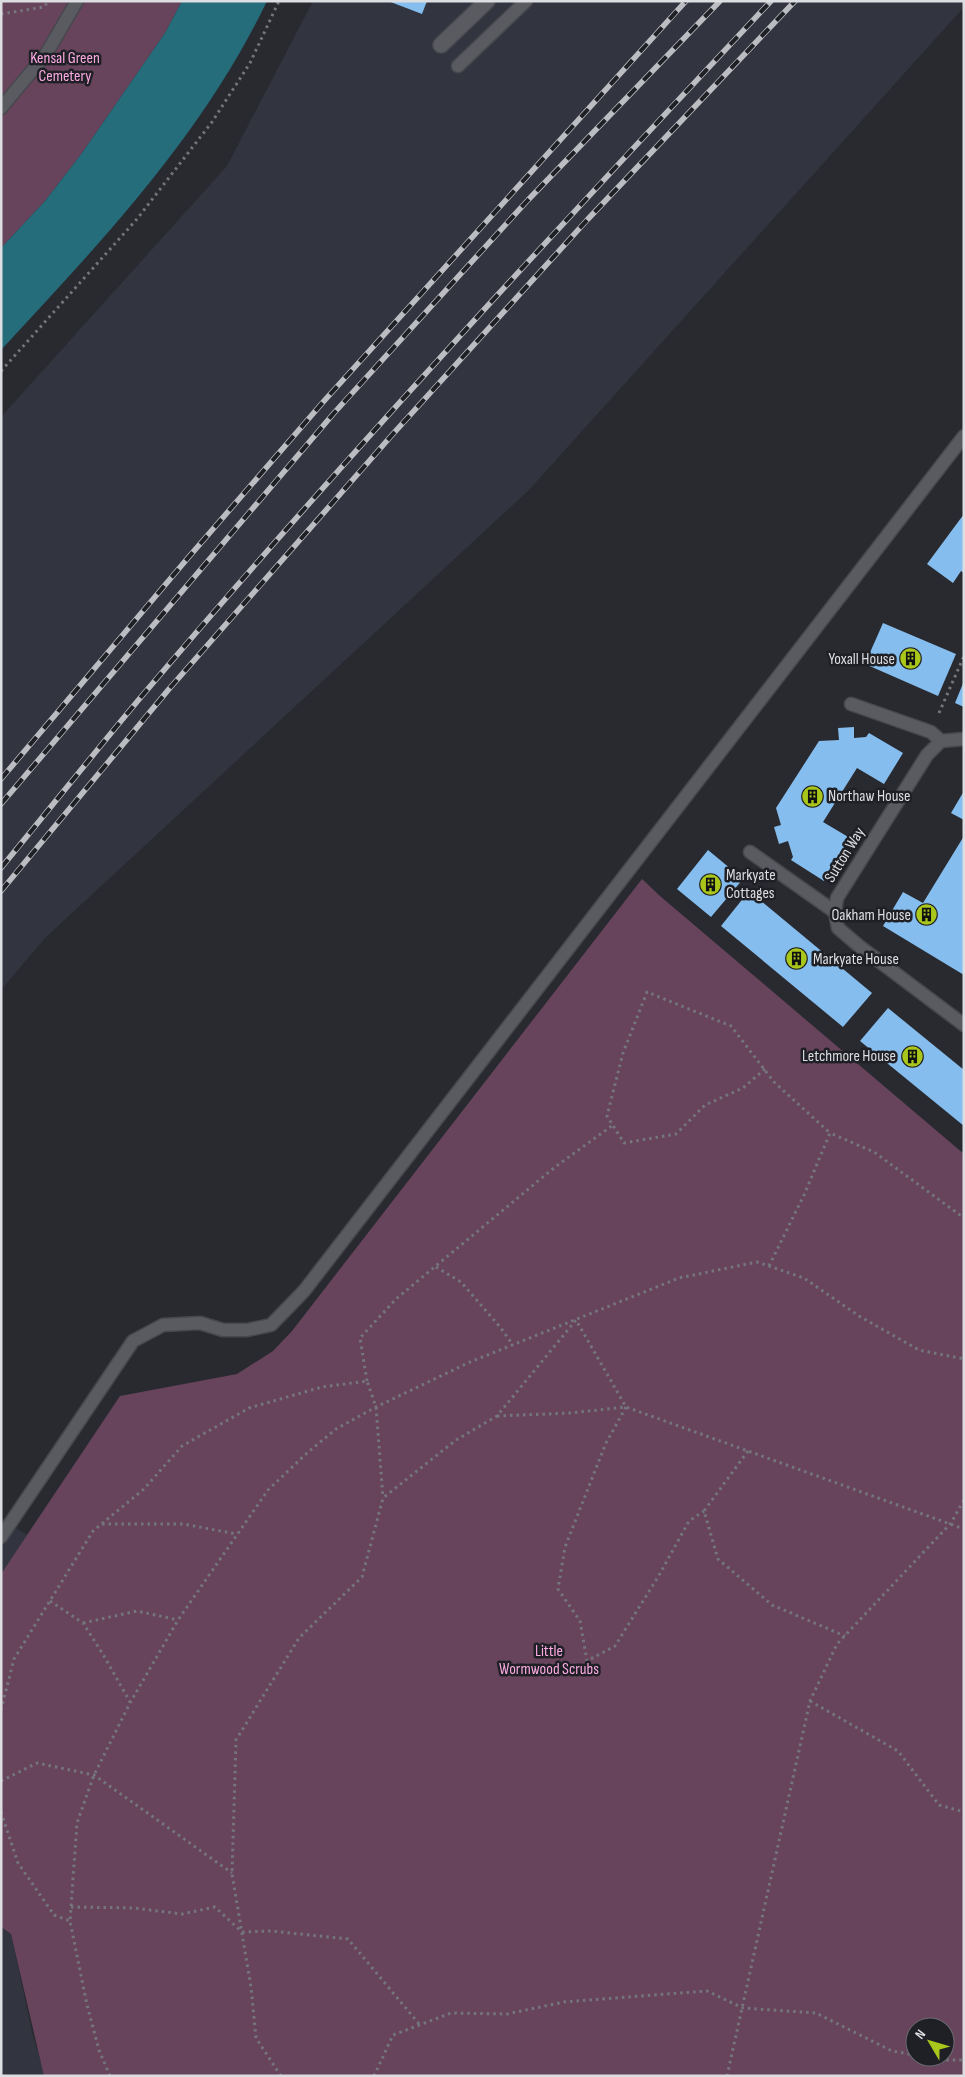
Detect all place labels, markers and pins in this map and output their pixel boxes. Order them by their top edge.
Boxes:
building icon: Yoxall House [899,647,923,671]
place label: Yoxall House [829,650,895,669]
building icon: Northaw House [800,784,824,808]
place label: Northaw House [828,787,911,806]
place label: Markyate Cottages [726,866,776,903]
building icon: Markyate Cottages [698,872,722,896]
building icon: Oakham House [915,903,939,927]
place label: Oakham House [832,906,911,925]
building icon: Markyate House [785,947,809,971]
place label: Markyate House [813,950,899,969]
building icon: Letchmore House [900,1044,924,1068]
place label: Letchmore House [802,1047,896,1066]

